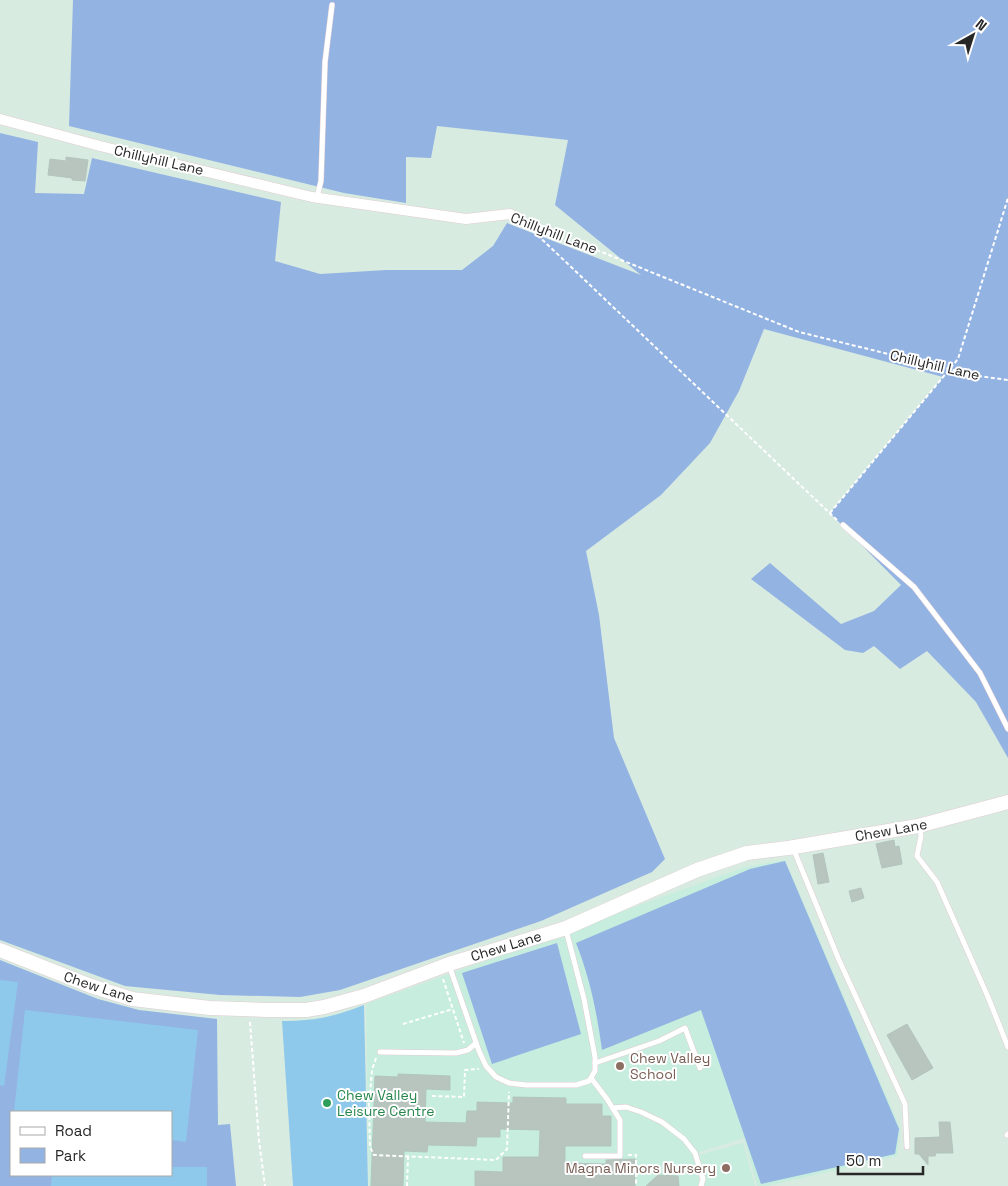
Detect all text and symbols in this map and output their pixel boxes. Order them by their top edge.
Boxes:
north arrow [948,10,998,60]
text: N [972,15,990,35]
street label: Chillyhill Lane [112,141,206,179]
street label: Chillyhill Lane [508,208,600,258]
street label: Chillyhill Lane [888,346,982,384]
street label: Chew Lane [853,815,929,845]
street label: Chew Lane [468,927,544,965]
street label: Chew Lane [61,967,137,1007]
place label: Chew Valley School [630,1049,710,1083]
marker: Chew Valley School [614,1060,626,1072]
place label: Chew Valley Leisure Centre [337,1086,435,1120]
marker: Chew Valley Leisure Centre [321,1097,333,1109]
legend [10,1111,172,1176]
text: Road [55,1121,92,1140]
scale bar [838,1144,923,1176]
text: Park [55,1146,86,1165]
text: 50 m [846,1151,881,1170]
place label: Magna Minors Nursery [565,1159,716,1177]
marker: Magna Minors Nursery [720,1162,732,1174]

